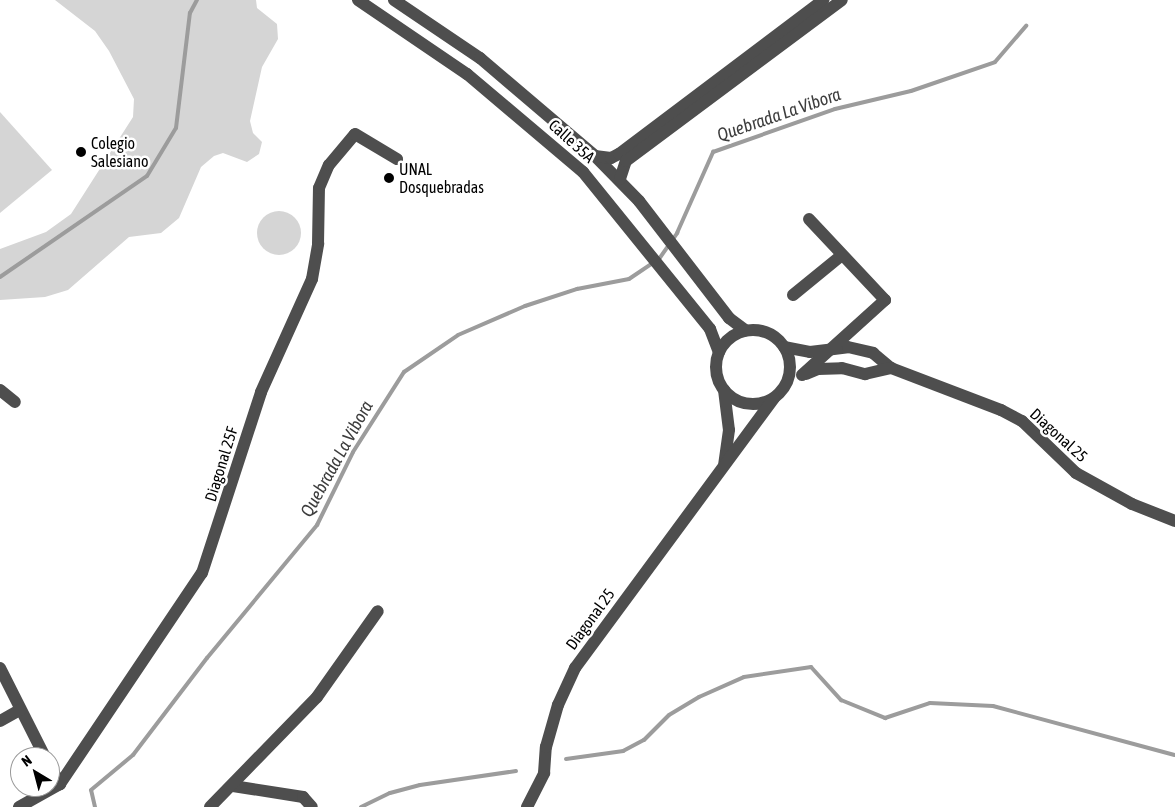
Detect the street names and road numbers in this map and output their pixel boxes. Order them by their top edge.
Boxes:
street label: Calle 35A [545,115,599,167]
street label: Diagonal 25 [1026,404,1092,466]
street label: Diagonal 25F [201,424,241,504]
street label: Diagonal 25 [561,585,619,653]

